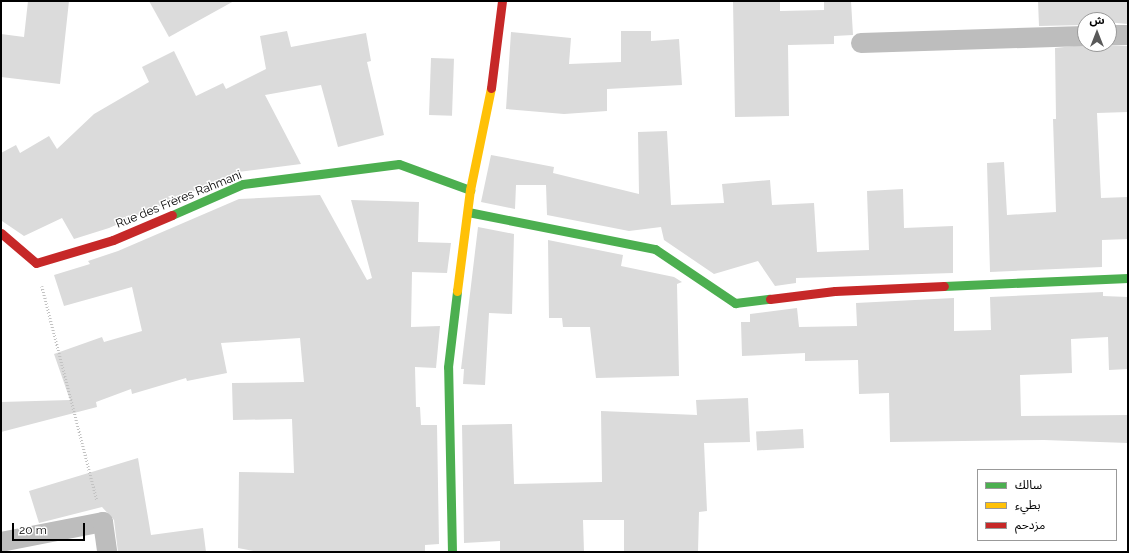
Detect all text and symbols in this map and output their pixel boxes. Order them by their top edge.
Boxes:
north arrow [1077,12,1117,52]
text: ش [1089,14,1105,27]
street label: Rue des Frères Rahmani [114,168,244,232]
legend [977,469,1117,541]
text: سالك [1015,478,1042,492]
text: بطيء [1015,498,1041,512]
scale bar [14,515,87,541]
text: مزدحم [1015,518,1045,532]
text: 20 m [19,523,47,537]

